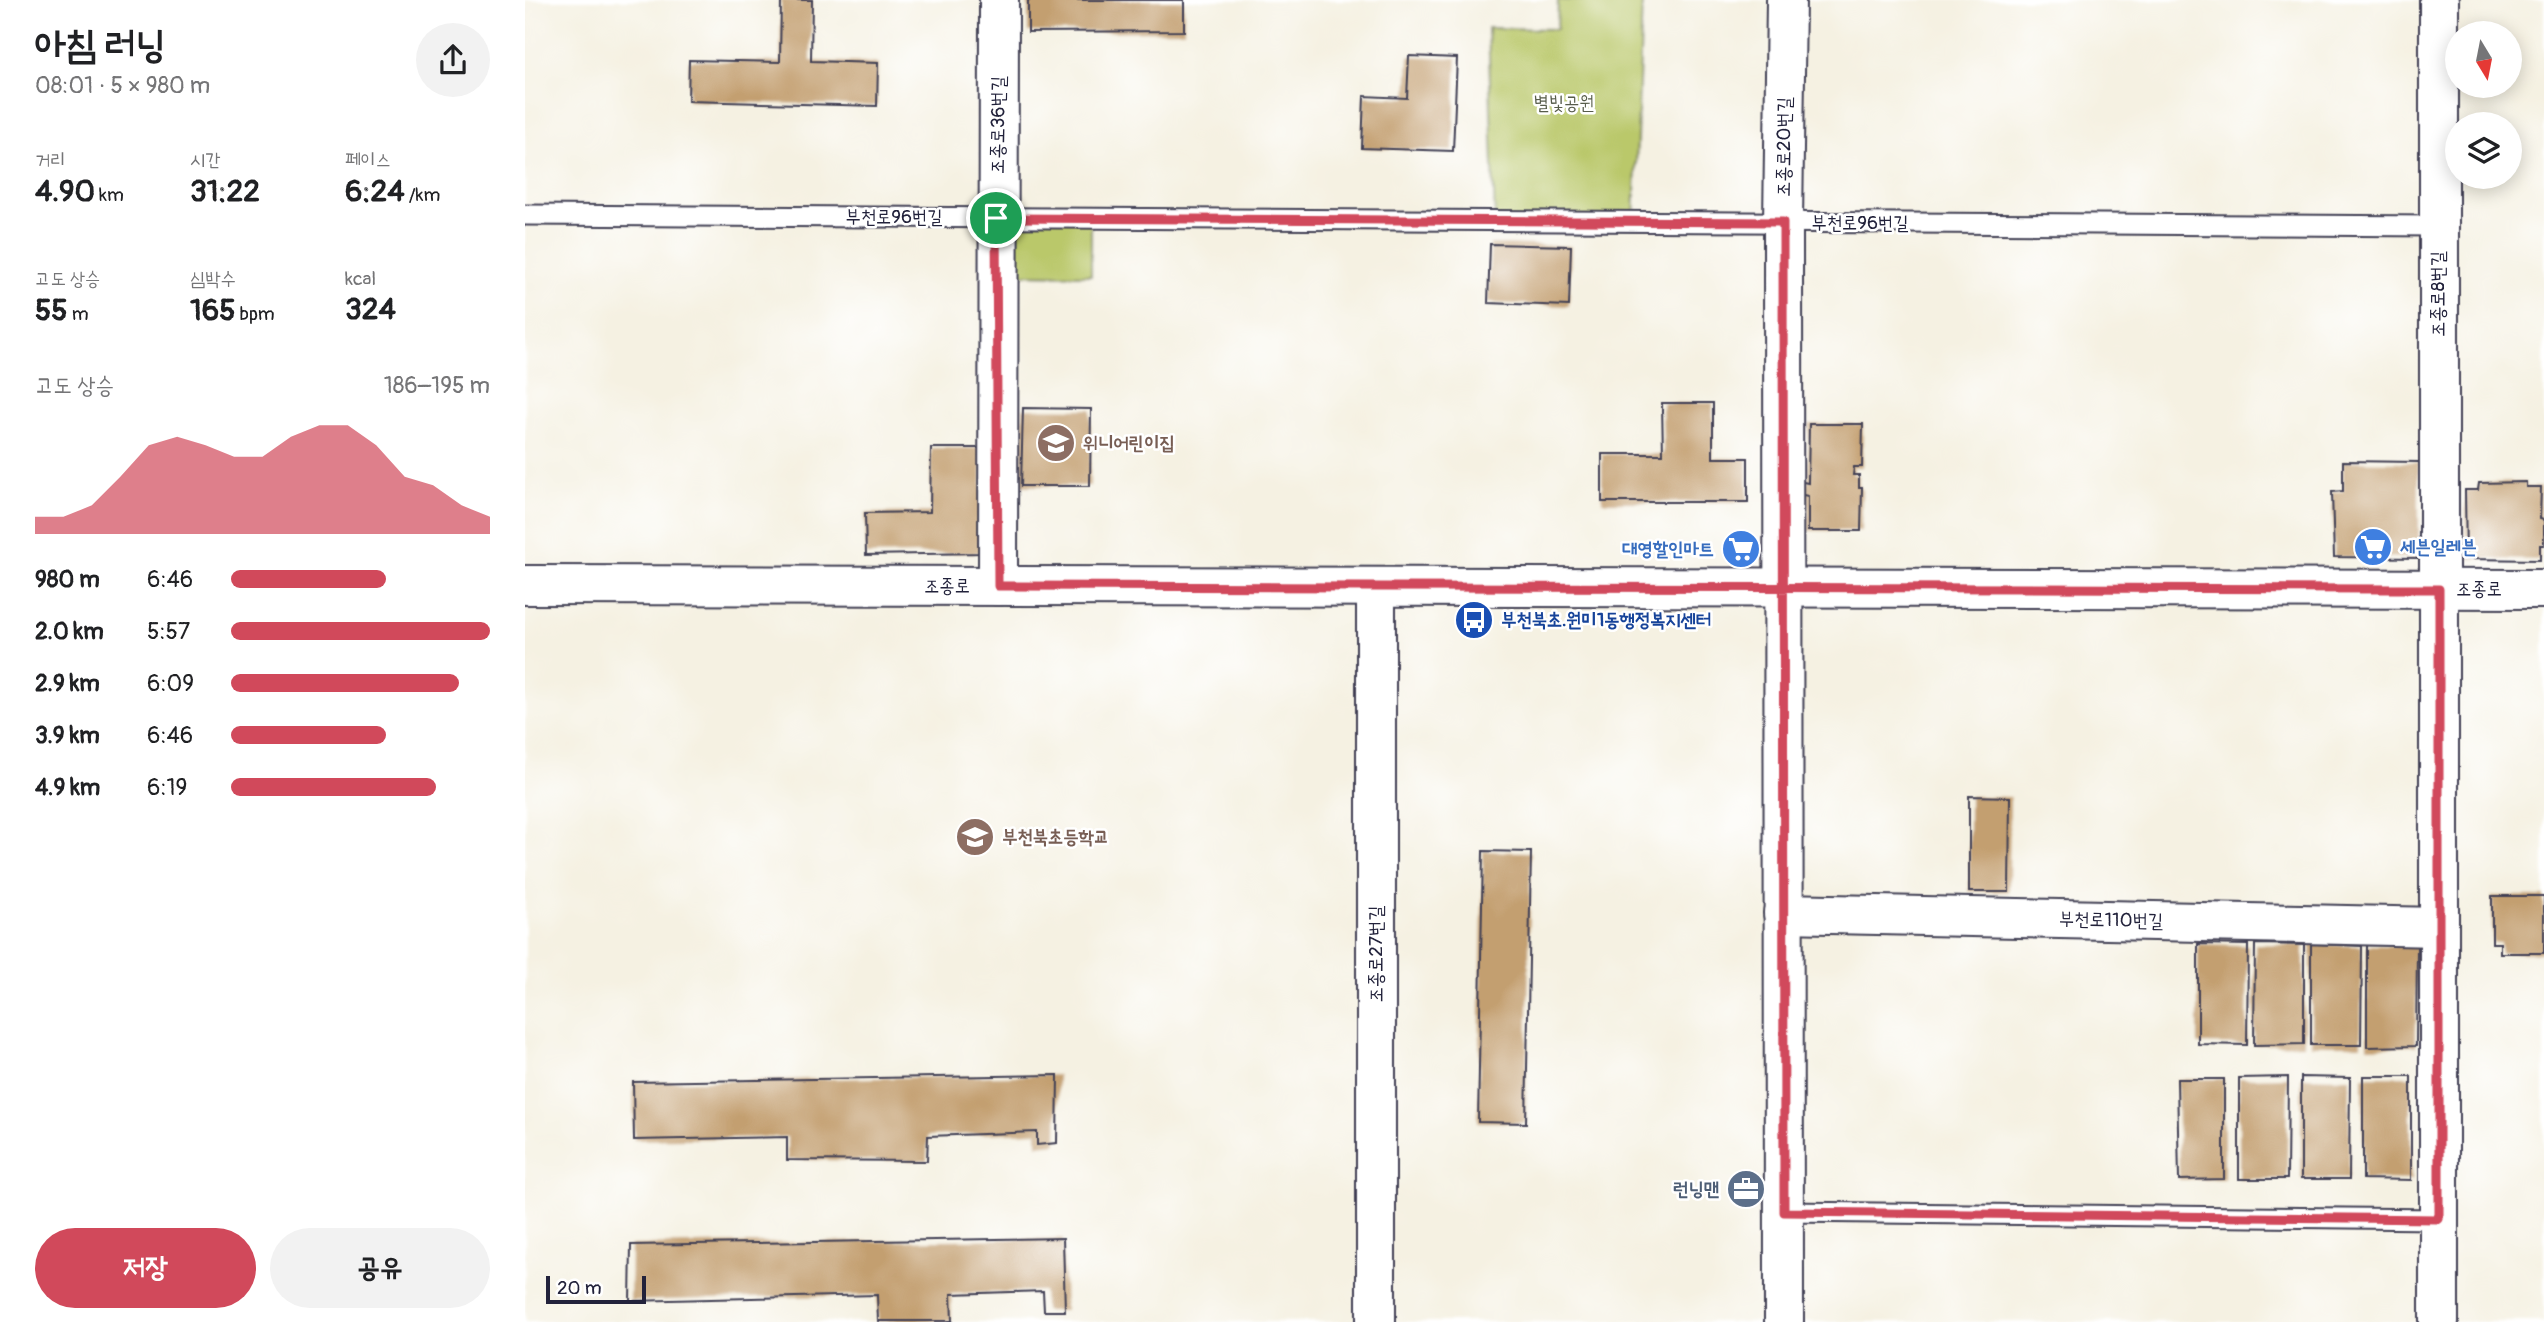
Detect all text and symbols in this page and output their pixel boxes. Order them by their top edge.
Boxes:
text: 아침 러닝 [35,21,166,69]
north arrow [2445,21,2522,98]
map controls [2445,21,2522,189]
button: share [416,23,490,97]
text: 08:01 · 5 × 980 m [35,71,210,100]
street label: 조종로36번길 [985,76,1011,174]
park label: 별빛공원 [1533,91,1595,115]
street label: 조종로20번길 [1771,97,1797,197]
button: layers [2445,112,2522,189]
text: 거리 [35,148,66,172]
text: 시간 [190,148,221,172]
text: 페이스 [345,148,391,172]
text: 4.90 [35,173,95,210]
text: 31:22 [190,173,260,210]
text: 6:24 [345,173,405,210]
text: km [95,183,124,207]
text: /km [405,183,440,207]
pin [966,188,1026,248]
icon: arrive [977,199,1015,237]
street label: 부천로96번길 [845,205,943,229]
street label: 부천로96번길 [1811,211,1909,235]
street label: 조종로8번길 [2426,251,2450,337]
text: 고도 상승 [35,267,100,291]
text: 심박수 [190,267,236,291]
text: kcal [345,267,376,291]
text: 324 [345,291,396,328]
text: 55 [35,292,68,329]
text: 165 [190,292,235,329]
text: m [68,302,89,326]
text: bpm [235,302,275,326]
text: 고도 상승 [35,371,114,400]
text: 186–195 m [384,371,490,400]
school or university icon: 위니어린이집 [1035,422,1077,464]
place label: 위니어린이집 [1083,431,1175,455]
supermarket icon: 세븐일레븐 [2352,526,2394,568]
supermarket icon: 대영할인마트 [1720,528,1762,570]
place label: 세븐일레븐 [2400,535,2476,559]
place label: 대영할인마트 [1622,537,1714,561]
text: 980 m [35,565,100,594]
text: 6:46 [147,565,193,594]
street label: 조종로 [924,574,970,598]
street label: 조종로 [2456,577,2502,601]
bus stop icon: 부천북초.원미1동행정복지센터 [1453,599,1495,641]
place label: 부천북초.원미1동행정복지센터 [1501,608,1711,632]
text: 2.0 km [35,617,104,646]
text: 5:57 [147,617,190,646]
text: 2.9 km [35,669,100,698]
text: 6:09 [147,669,194,698]
text: 3.9 km [35,721,100,750]
text: 6:46 [147,721,193,750]
text: 4.9 km [35,773,100,802]
text: 6:19 [147,773,187,802]
school or university icon: 부천북초등학교 [954,816,996,858]
place label: 부천북초등학교 [1002,825,1109,849]
street label: 조종로27번길 [1364,905,1388,1003]
street label: 부천로110번길 [2059,907,2163,933]
office icon: 런닝맨 [1725,1168,1767,1210]
place label: 런닝맨 [1673,1177,1719,1201]
button: 저장 [35,1228,256,1308]
button: 공유 [270,1228,490,1308]
scale bar [546,1273,646,1305]
text: 20 m [557,1276,602,1300]

